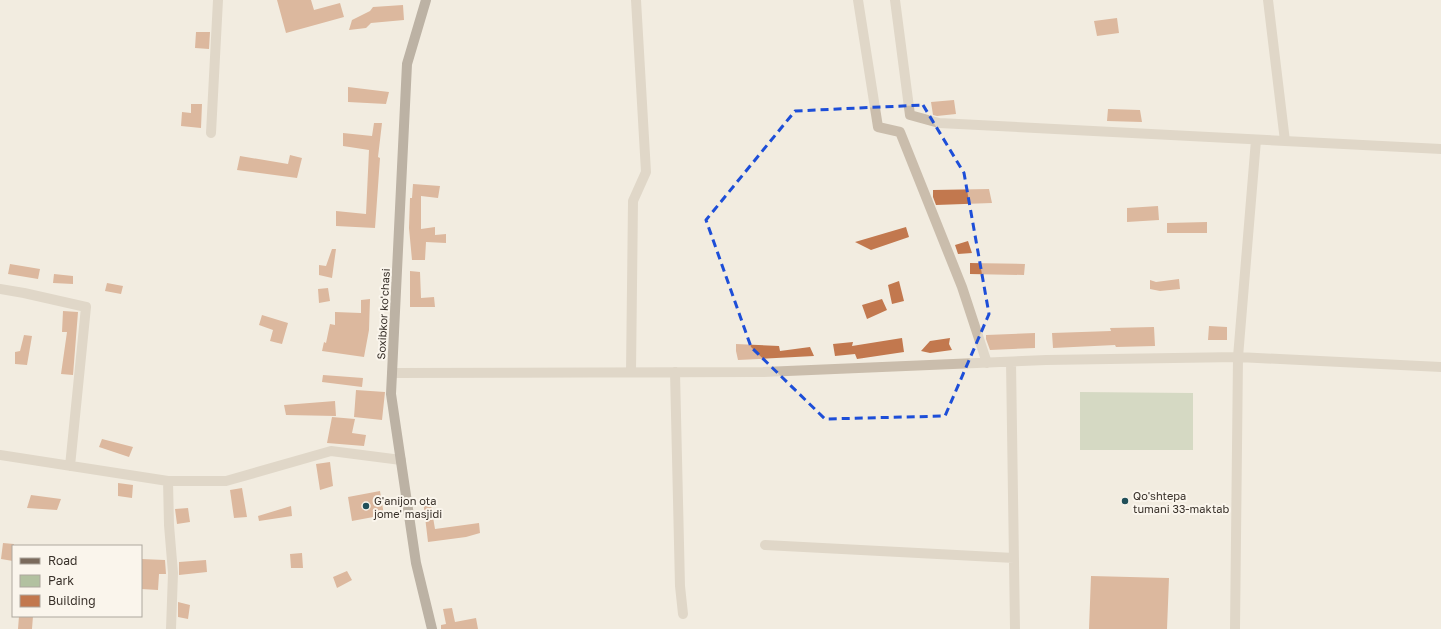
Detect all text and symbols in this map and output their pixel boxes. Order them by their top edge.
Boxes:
street label: Soxibkor ko'chasi [374,268,392,360]
place label: Qo'shtepa tumani 33-maktab [1133,489,1230,515]
place label: G'anijon ota jome' masjidi [373,494,442,520]
marker: Qo'shtepa tumani 33-maktab [1120,496,1130,506]
marker: G'anijon ota jome' masjidi [361,501,371,511]
legend [12,545,142,617]
text: Road [48,553,77,568]
text: Park [48,573,74,588]
text: Building [48,593,96,608]

